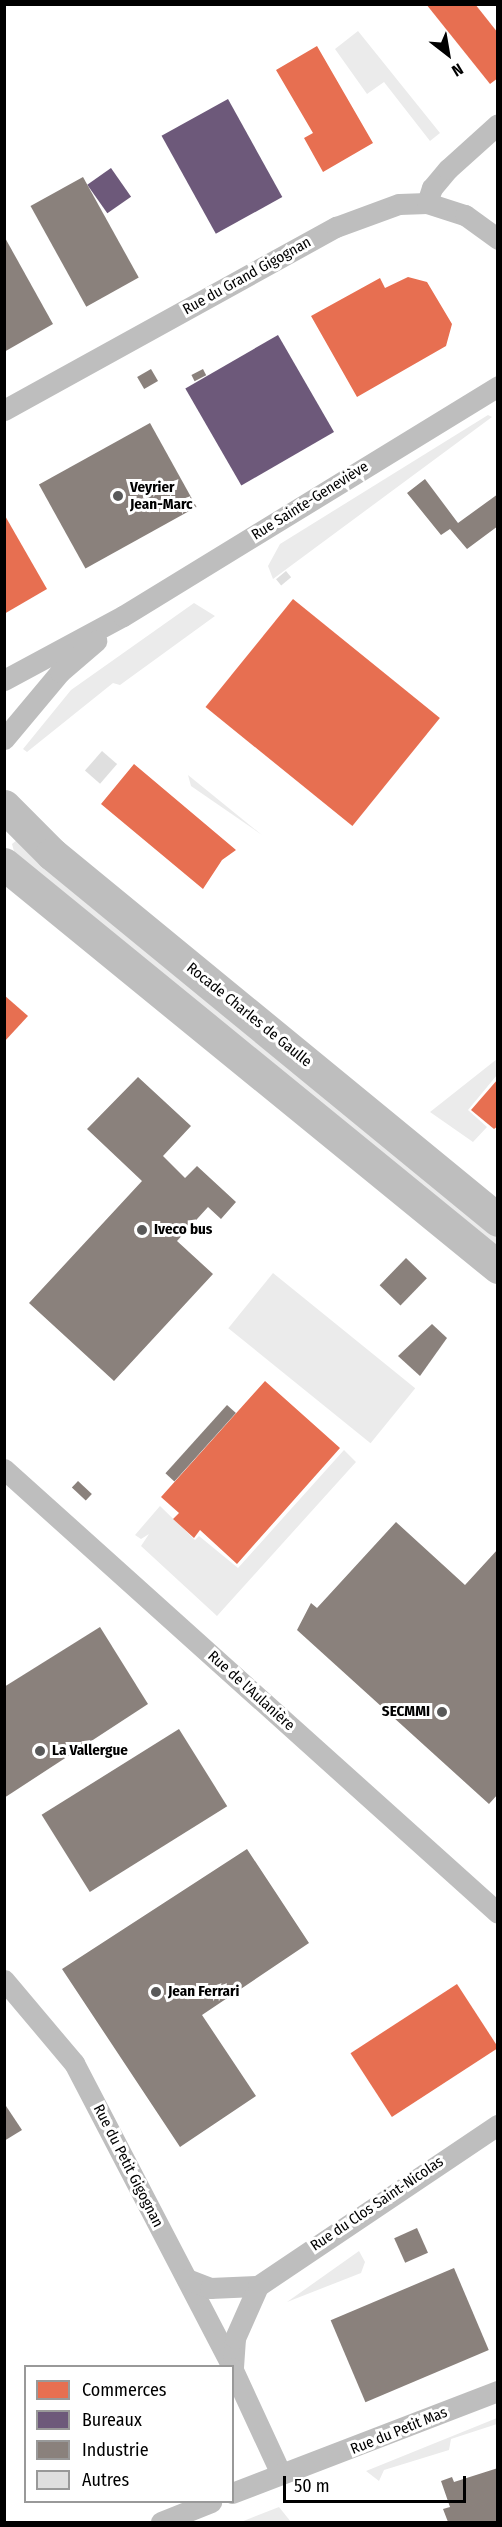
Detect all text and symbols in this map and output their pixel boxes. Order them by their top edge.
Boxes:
north arrow [418,24,478,84]
text: N [449,59,467,80]
street label: Rue du Grand Gigognan [180,233,314,319]
street label: Rue Sainte-Geneviève [248,458,372,544]
place label: Veyrier Jean-Marc [130,478,193,513]
marker: Veyrier Jean-Marc [111,489,125,503]
street label: Rocade Charles de Gaulle [183,959,315,1071]
place label: Iveco bus [154,1221,212,1239]
marker: Iveco bus [135,1223,149,1237]
street label: Rue de l'Aulanière [204,1647,298,1735]
place label: SECMMI [382,1703,430,1721]
marker: SECMMI [435,1705,449,1719]
place label: La Vallergue [52,1742,128,1760]
marker: La Vallergue [33,1744,47,1758]
place label: Jean Ferrari [168,1983,239,2001]
marker: Jean Ferrari [149,1985,163,1999]
street label: Rue du Petit Gigognan [89,2102,167,2230]
street label: Rue du Clos Saint-Nicolas [307,2153,447,2255]
legend [24,2365,234,2503]
text: Commerces [82,2379,167,2401]
street label: Rue du Petit Mas [348,2403,450,2459]
text: Bureaux [82,2409,142,2431]
text: Industrie [82,2439,149,2461]
scale bar [286,2464,469,2502]
text: Autres [82,2469,129,2491]
text: 50 m [294,2475,330,2497]

